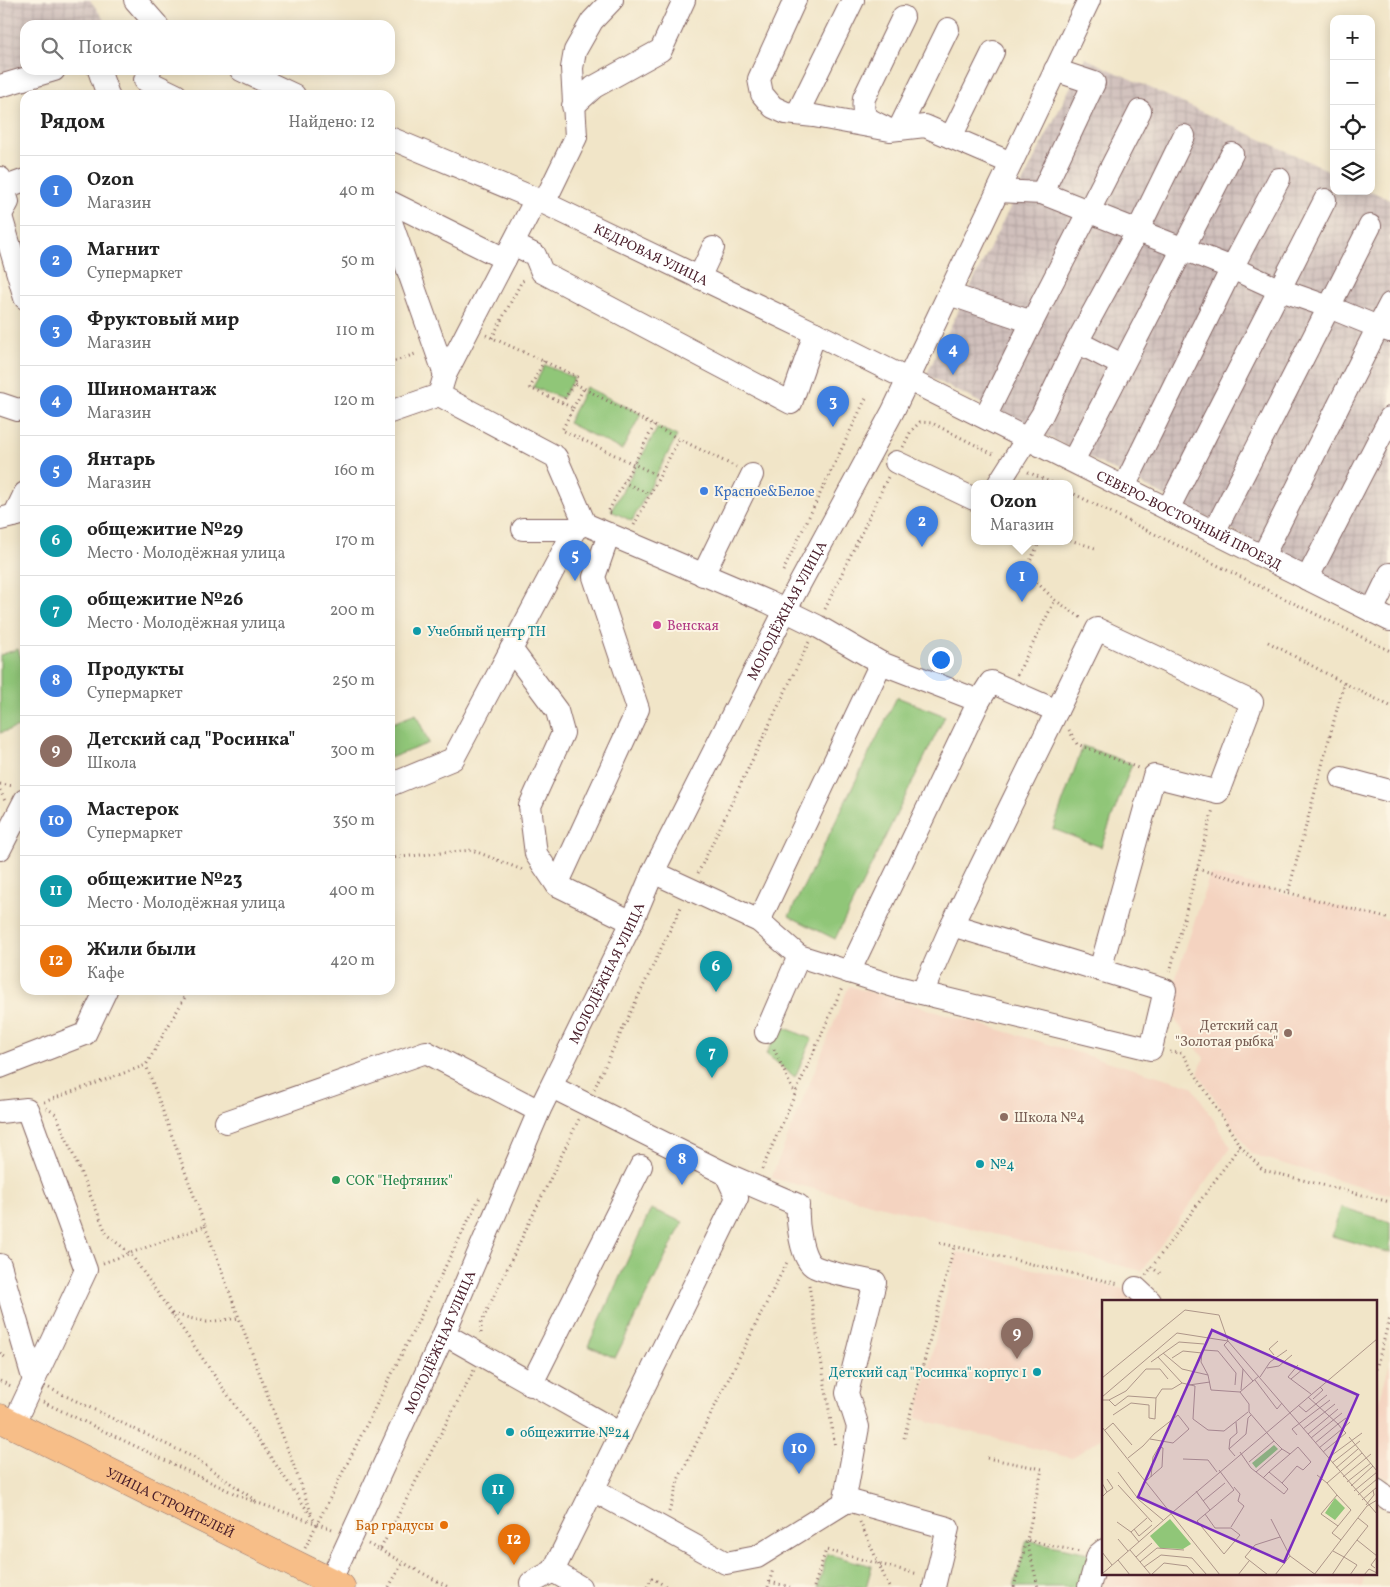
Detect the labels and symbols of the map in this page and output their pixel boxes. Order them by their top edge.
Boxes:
street label: КЕДРОВАЯ УЛИЦА [590,220,711,291]
pin: 4 [937,334,969,375]
pin: 3 [817,386,849,427]
street label: СЕВЕРО-ВОСТОЧНЫЙ ПРОЕЗД [1093,467,1285,575]
place label: Красное&Белое [714,483,815,502]
marker: Красное&Белое [698,485,710,497]
pin: 2 [906,506,938,547]
street label: МОЛОДЁЖНАЯ УЛИЦА [743,538,832,684]
pin: 5 [559,540,591,581]
pin: 1 [1006,561,1038,602]
place label: Венская [667,617,719,636]
marker: Венская [651,619,663,631]
place label: Учебный центр ТН [427,623,546,642]
marker: Учебный центр ТН [411,625,423,637]
your location [928,647,954,673]
street label: МОЛОДЁЖНАЯ УЛИЦА [565,900,650,1048]
pin: 6 [700,951,732,992]
place label: Детский сад "Золотая рыбка" [1175,1017,1278,1052]
marker: Детский сад "Золотая рыбка" [1282,1027,1294,1039]
pin: 7 [696,1037,728,1078]
place label: Школа №4 [1014,1109,1085,1128]
marker: Школа №4 [998,1111,1010,1123]
pin: 8 [666,1144,698,1185]
place label: №4 [990,1156,1015,1175]
marker: №4 [974,1158,986,1170]
place label: СОК "Нефтяник" [346,1172,453,1191]
marker: СОК "Нефтяник" [330,1174,342,1186]
street label: МОЛОДЁЖНАЯ УЛИЦА [401,1268,481,1417]
inset map [1102,1300,1378,1574]
pin: 9 [1001,1318,1033,1359]
place label: Детский сад "Росинка" корпус 1 [829,1364,1027,1383]
marker: Детский сад "Росинка" корпус 1 [1031,1366,1043,1378]
place label: общежитие №24 [520,1424,630,1443]
marker: общежитие №24 [504,1426,516,1438]
pin: 10 [783,1433,815,1474]
street label: УЛИЦА СТРОИТЕЛЕЙ [102,1464,238,1544]
pin: 11 [482,1474,514,1515]
place label: Бар градусы [356,1517,434,1536]
marker: Бар градусы [438,1519,450,1531]
pin: 12 [498,1524,530,1565]

